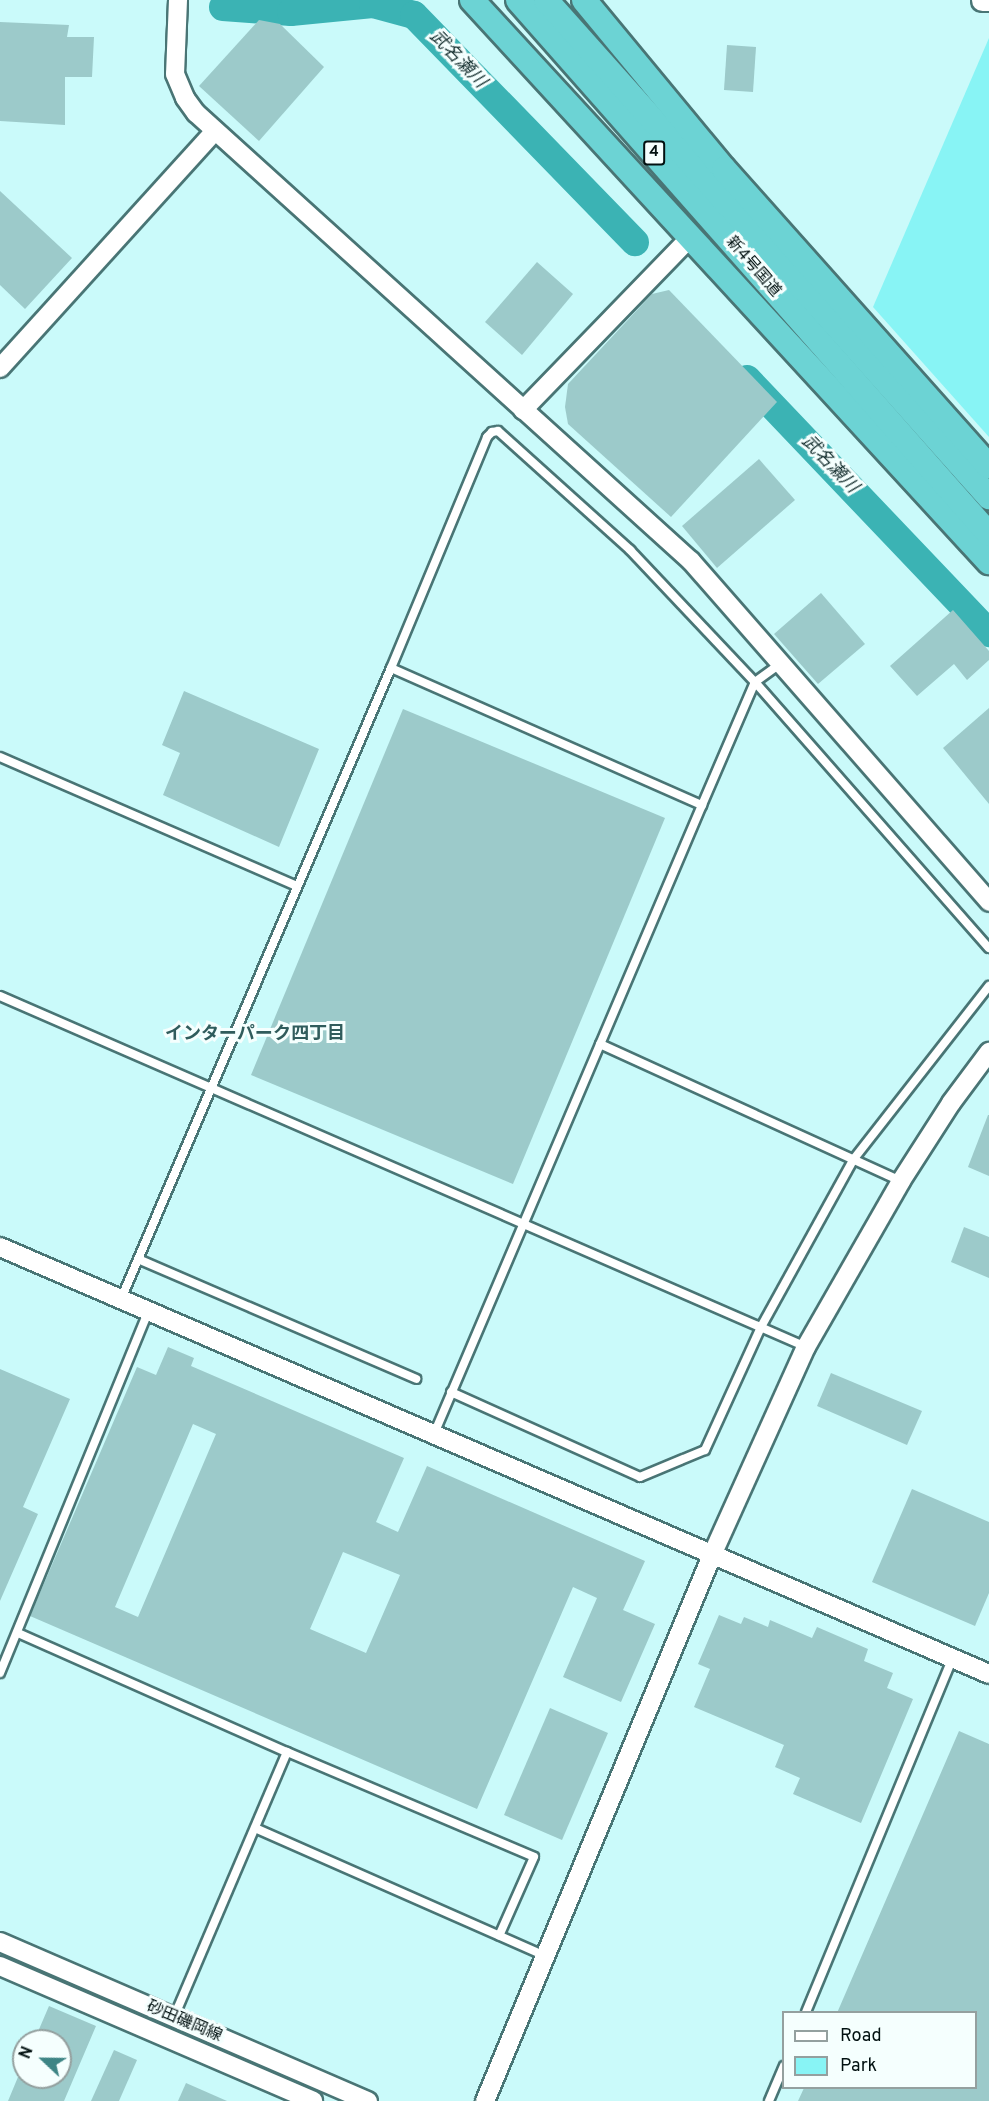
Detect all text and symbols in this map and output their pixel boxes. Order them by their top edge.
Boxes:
water label: 武名瀬川 [424,27,490,93]
road number: 4 [642,141,666,165]
street label: 新4号国道 [722,233,784,301]
water label: 武名瀬川 [796,432,862,498]
district label: インターパーク四丁目 [165,1024,345,1046]
street label: 砂田磯岡線 [143,1998,225,2046]
legend [782,2011,977,2089]
text: Road [840,2025,882,2048]
north arrow [12,2029,72,2089]
text: N [16,2044,39,2062]
text: Park [840,2055,877,2078]

